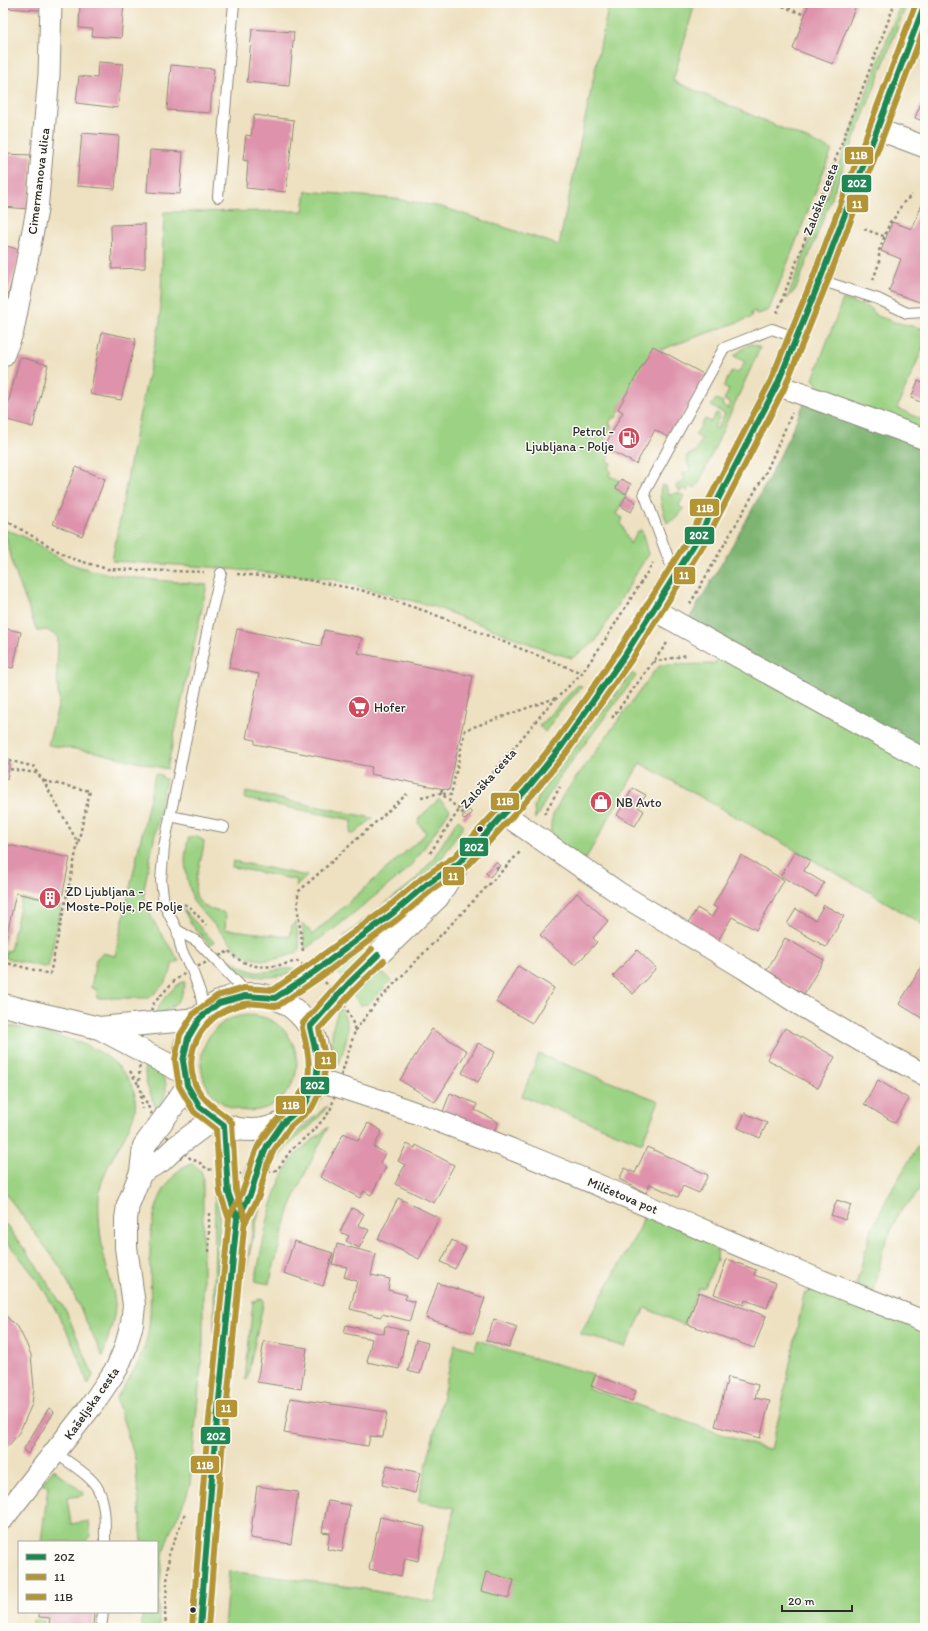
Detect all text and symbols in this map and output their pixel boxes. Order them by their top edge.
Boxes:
street label: Cimermanova ulica [25,126,53,235]
line badge: 11B [844,146,874,165]
text: 11B [850,149,868,162]
street label: Zaloška cesta [800,161,841,237]
line badge: 20Z [841,174,872,193]
text: 20Z [848,177,867,190]
line badge: 11 [846,194,869,213]
text: 11 [852,198,863,211]
place label: Petrol - Ljubljana - Polje [525,424,614,454]
fuel station icon: Petrol - Ljubljana - Polje [616,425,642,451]
line badge: 11B [689,498,720,517]
text: 11B [696,502,714,515]
line badge: 20Z [684,526,715,545]
text: 20Z [690,529,709,542]
line badge: 11 [673,566,696,585]
text: 11 [679,569,690,582]
supermarket icon: Hofer [346,694,372,720]
place label: Hofer [374,700,406,715]
street label: Zaloška cesta [457,745,520,812]
shop icon: NB Avto [588,789,614,815]
line badge: 11B [490,792,520,811]
text: 11B [496,795,514,808]
place label: NB Avto [616,795,662,810]
unlabelled marker [475,824,485,834]
line badge: 20Z [459,837,489,857]
text: 20Z [465,841,484,854]
line badge: 11 [442,866,465,886]
text: 11 [448,870,459,883]
place label: ZD Ljubljana - Moste-Polje, PE Polje [66,884,183,914]
building icon: ZD Ljubljana - Moste-Polje, PE Polje [37,885,63,911]
line badge: 11 [314,1051,337,1070]
text: 11 [321,1054,332,1067]
line badge: 20Z [300,1076,330,1095]
text: 20Z [306,1079,325,1092]
line badge: 11B [275,1095,306,1115]
text: 11B [282,1099,300,1112]
street label: Milčetova pot [585,1174,660,1217]
street label: Kašeljska cesta [61,1364,122,1443]
line badge: 11 [215,1399,238,1418]
text: 11 [221,1402,232,1415]
line badge: 20Z [200,1426,231,1445]
text: 20Z [207,1430,226,1443]
line badge: 11B [190,1455,220,1474]
text: 11B [196,1459,214,1472]
legend [18,1541,158,1613]
text: 20Z [54,1550,75,1564]
text: 11 [54,1570,66,1584]
scale bar [782,1587,852,1613]
text: 11B [54,1590,73,1604]
text: 20 m [788,1594,815,1608]
unlabelled marker [188,1605,198,1615]

